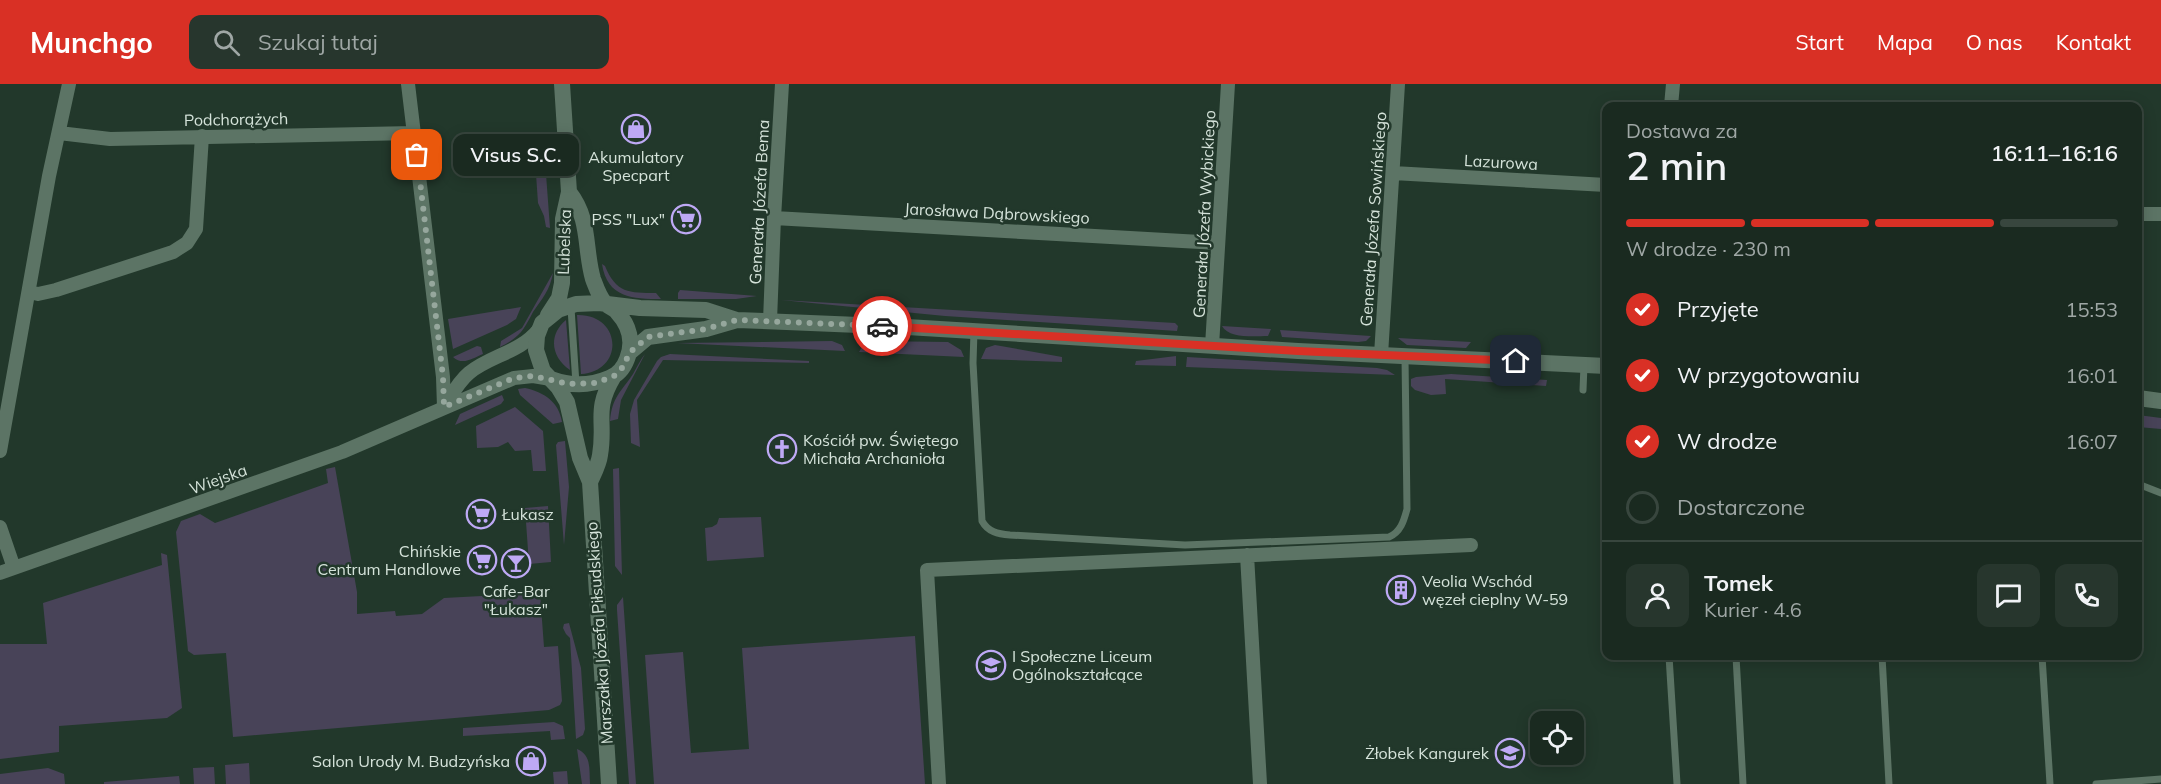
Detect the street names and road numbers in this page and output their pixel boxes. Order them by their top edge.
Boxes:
street label: Podchorążych [184,108,288,130]
street label: Generała Józefa Wybickiego [1189,109,1219,319]
street label: Generała Józefa Sowińskiego [1356,111,1390,327]
street label: Generała Józefa Bema [745,119,773,285]
street label: Lazurowa [1464,150,1538,174]
street label: Jarosława Dąbrowskiego [904,198,1090,228]
street label: Lubelska [553,209,575,275]
street label: Wiejska [186,459,250,499]
street label: Marszałka Józefa Piłsudskiego [581,521,617,745]

